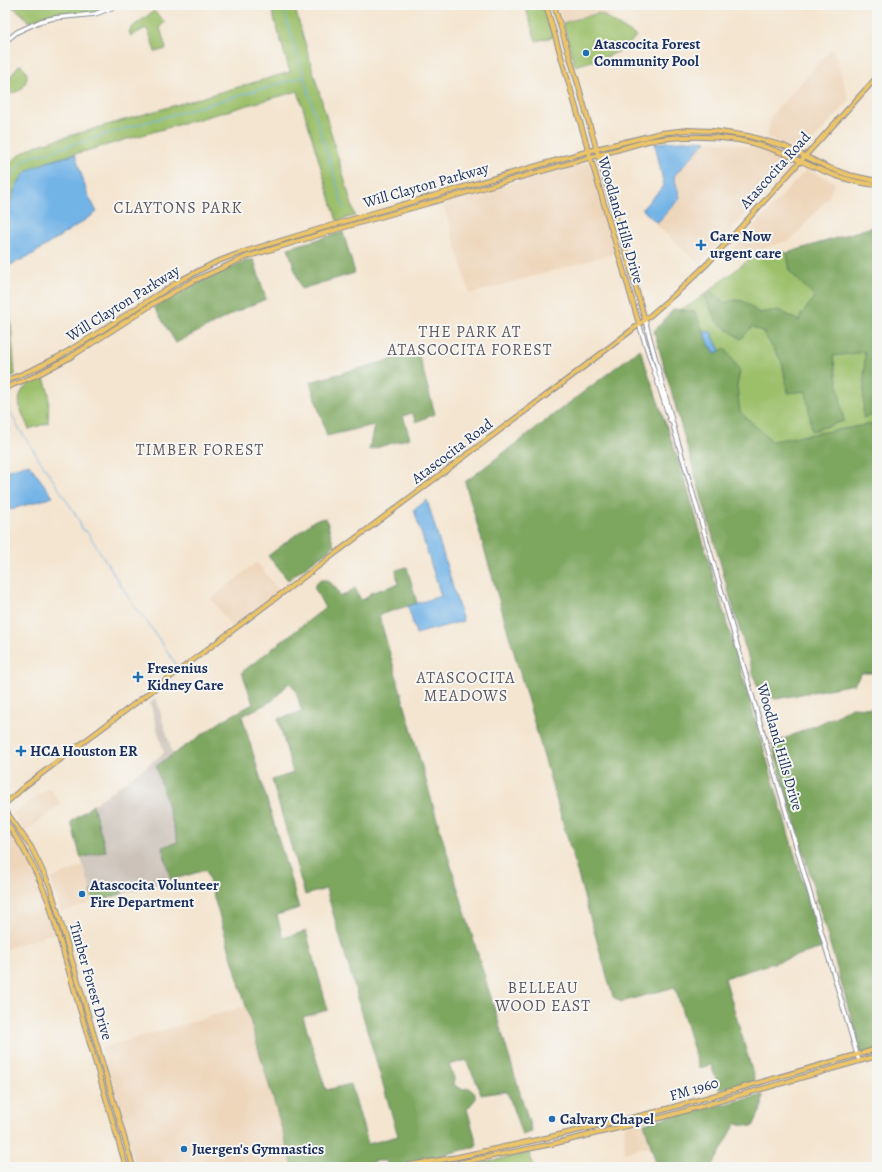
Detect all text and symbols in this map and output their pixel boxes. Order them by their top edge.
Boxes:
place label: Atascocita Forest Community Pool [593,34,700,71]
marker: Atascocita Forest Community Pool [581,48,591,58]
street label: Atascocita Road [734,127,816,214]
street label: Woodland Hills Drive [593,153,649,286]
street label: Will Clayton Parkway [360,157,491,213]
district label: CLAYTONS PARK [113,197,243,219]
place label: Care Now urgent care [710,226,781,263]
marker: Care Now urgent care [695,239,707,251]
street label: Will Clayton Parkway [62,260,184,346]
district label: THE PARK AT ATASCOCITA FOREST [387,321,552,361]
street label: Atascocita Road [406,413,498,489]
district label: TIMBER FOREST [136,439,264,461]
place label: Fresenius Kidney Care [147,658,224,695]
district label: ATASCOCITA MEADOWS [415,667,516,707]
marker: Fresenius Kidney Care [132,671,144,683]
street label: Woodland Hills Drive [752,680,808,813]
place label: HCA Houston ER [30,741,138,761]
marker: HCA Houston ER [15,745,27,757]
place label: Atascocita Volunteer Fire Department [89,875,219,912]
marker: Atascocita Volunteer Fire Department [77,889,87,899]
street label: Timber Forest Drive [65,920,117,1043]
district label: BELLEAU WOOD EAST [494,977,591,1017]
street label: FM 1960 [667,1072,721,1106]
place label: Calvary Chapel [560,1109,654,1129]
marker: Calvary Chapel [547,1114,557,1124]
place label: Juergen's Gymnastics [192,1139,324,1159]
marker: Juergen's Gymnastics [179,1144,189,1154]

